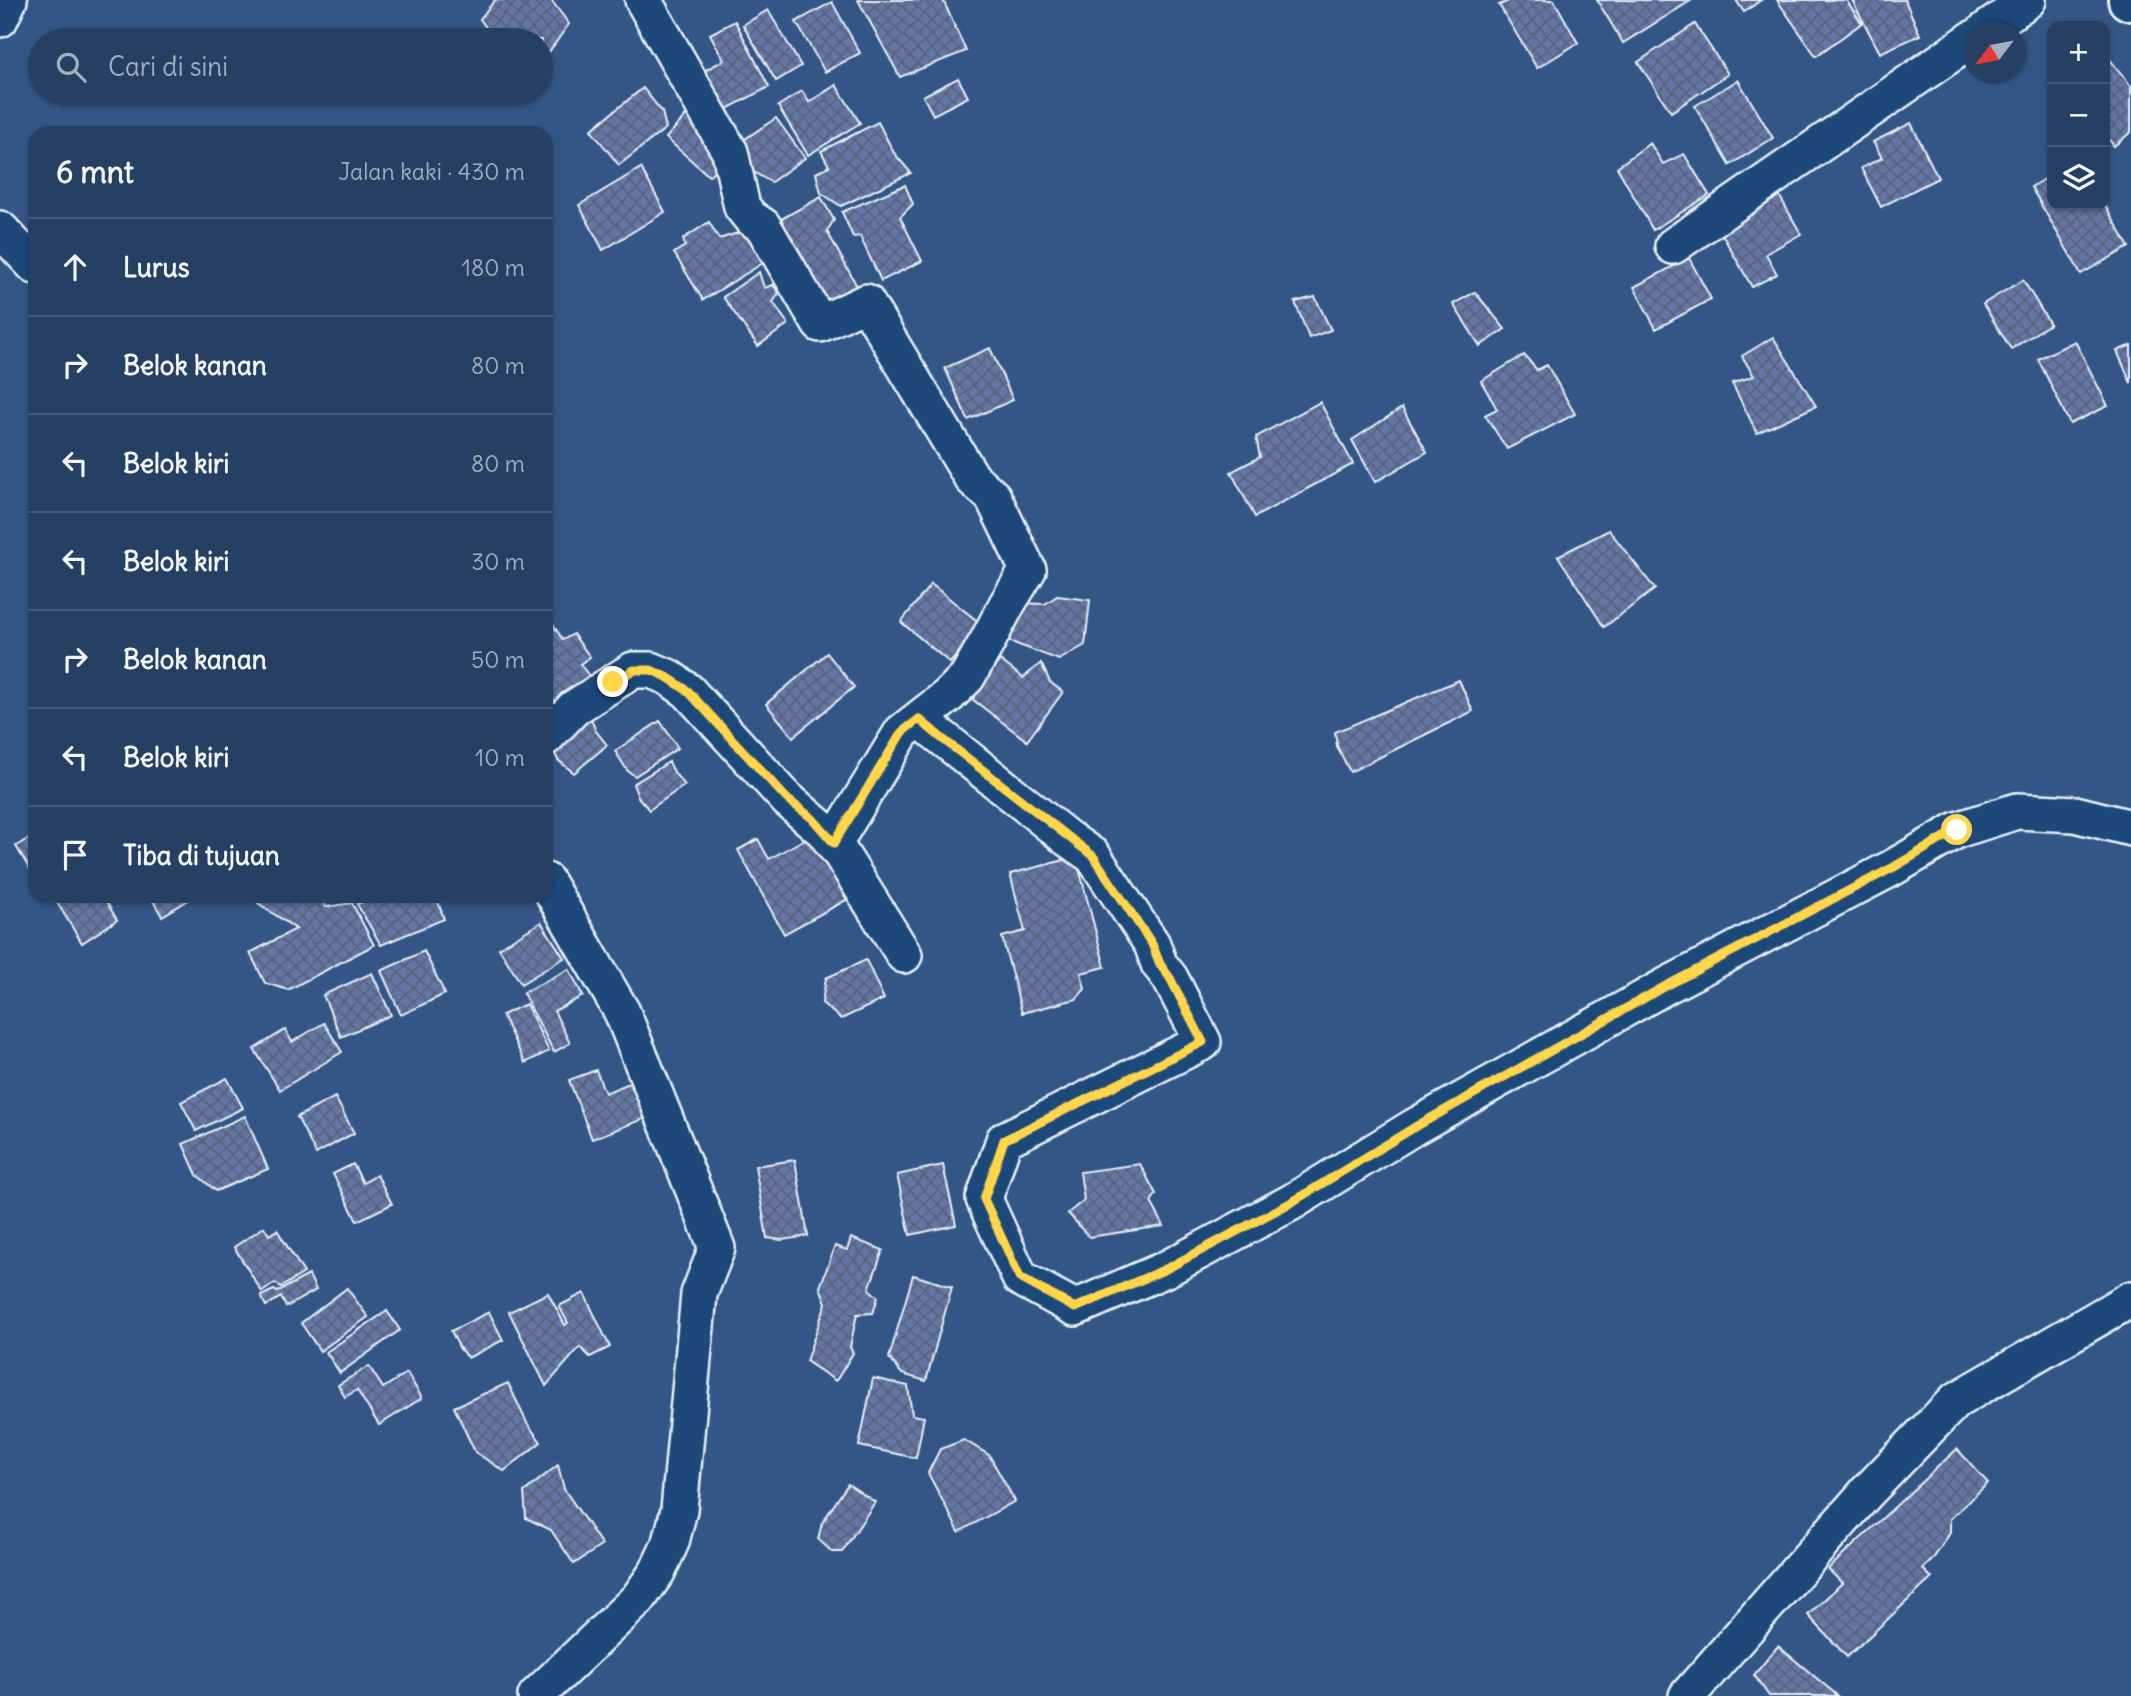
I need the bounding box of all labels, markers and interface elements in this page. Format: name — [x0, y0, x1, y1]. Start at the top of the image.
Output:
north arrow — [1963, 21, 2026, 84]
map controls — [2047, 21, 2110, 210]
button: + — [2047, 21, 2110, 84]
search box — [28, 28, 553, 105]
icon: search — [52, 48, 90, 86]
text: Cari di sini — [108, 50, 228, 83]
button: − — [2047, 84, 2110, 147]
button: layers — [2047, 147, 2110, 210]
text: 6 mnt — [56, 153, 134, 191]
text: Jalan kaki · 430 m — [338, 157, 525, 186]
icon: ahead — [56, 248, 94, 286]
text: Lurus — [123, 251, 190, 284]
text: 180 m — [462, 253, 525, 282]
icon: right — [56, 346, 94, 384]
text: Belok kanan — [123, 349, 267, 382]
text: 80 m — [471, 351, 525, 380]
icon: left — [56, 444, 94, 482]
text: Belok kiri — [123, 447, 229, 480]
text: 80 m — [471, 449, 525, 478]
icon: left — [56, 542, 94, 580]
text: Belok kiri — [123, 545, 229, 578]
text: 30 m — [471, 547, 525, 576]
icon: right — [56, 640, 94, 678]
text: Belok kanan — [123, 643, 267, 676]
text: 50 m — [471, 645, 525, 674]
route end — [597, 666, 628, 697]
icon: left — [56, 738, 94, 776]
text: Belok kiri — [123, 741, 229, 774]
text: 10 m — [475, 743, 525, 772]
route start — [1941, 814, 1972, 845]
icon: arrive — [56, 836, 94, 874]
text: Tiba di tujuan — [123, 839, 280, 872]

